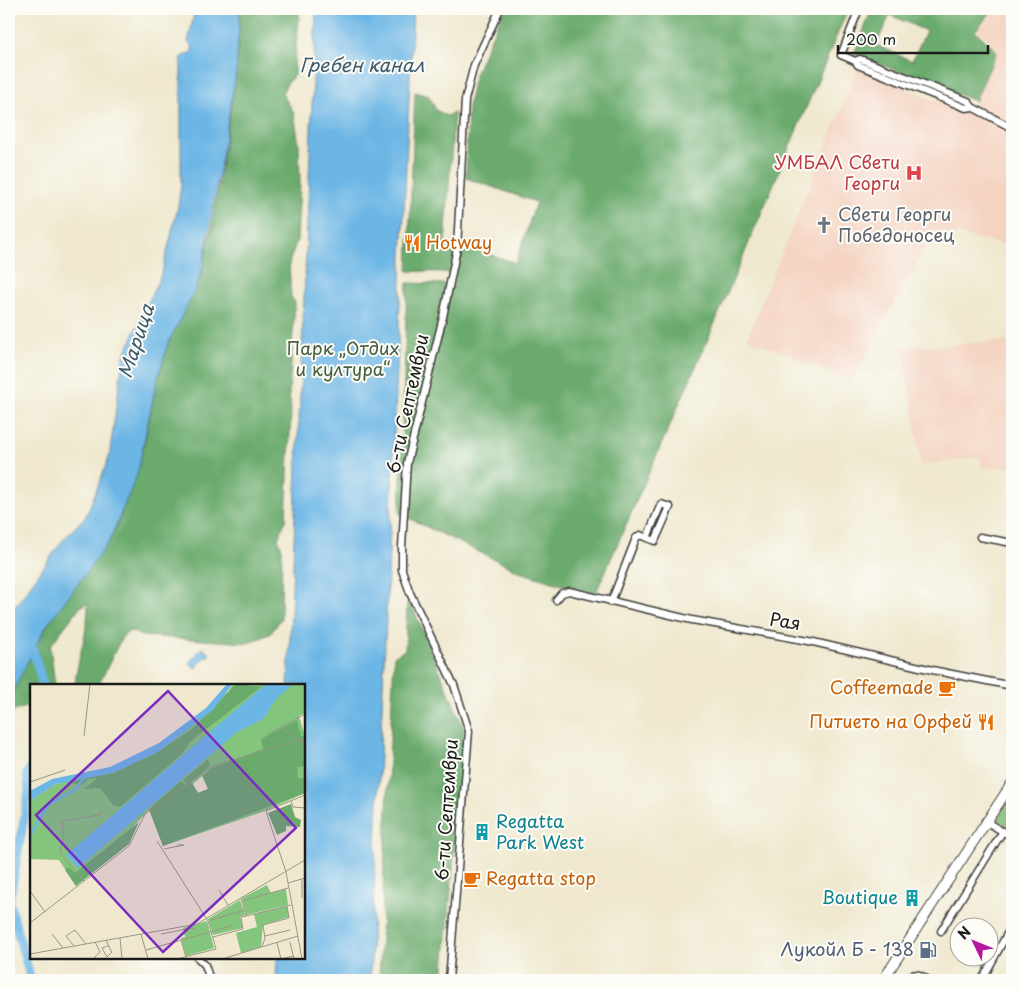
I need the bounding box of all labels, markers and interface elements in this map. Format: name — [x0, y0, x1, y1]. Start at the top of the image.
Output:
scale bar — [838, 22, 988, 54]
text: 200 m — [846, 27, 896, 50]
water label: Гребен канал — [300, 50, 424, 78]
place label: УМБАЛ Свети Георги — [774, 148, 900, 196]
hospital icon: УМБАЛ Свети Георги — [904, 163, 924, 183]
place label: Свети Георги Победоносец — [838, 200, 955, 248]
church icon: Свети Георги Победоносец — [814, 215, 834, 235]
place label: Hotway — [426, 228, 492, 255]
restaurant icon: Hotway — [402, 233, 422, 253]
water label: Марица — [110, 299, 160, 381]
street label: 6-ти Септември — [379, 331, 435, 476]
park label: Парк „Отдих и култура“ — [286, 334, 400, 382]
street label: Рая — [768, 605, 803, 636]
place label: Coffeemade — [830, 673, 933, 700]
cafe icon: Coffeemade — [937, 678, 957, 698]
inset map — [30, 684, 305, 959]
place label: Питието на Орфей — [809, 707, 972, 734]
restaurant icon: Питието на Орфей — [976, 712, 996, 732]
street label: 6-ти Септември — [427, 738, 464, 882]
place label: Regatta Park West — [496, 807, 584, 855]
building icon: Regatta Park West — [472, 822, 492, 842]
place label: Regatta stop — [486, 864, 596, 891]
cafe icon: Regatta stop — [462, 869, 482, 889]
place label: Boutique — [821, 883, 898, 910]
building icon: Boutique — [902, 888, 922, 908]
north arrow — [948, 916, 998, 966]
text: N — [953, 922, 976, 944]
place label: Лукойл Б - 138 — [781, 935, 914, 962]
fuel station icon: Лукойл Б - 138 — [918, 940, 938, 960]

